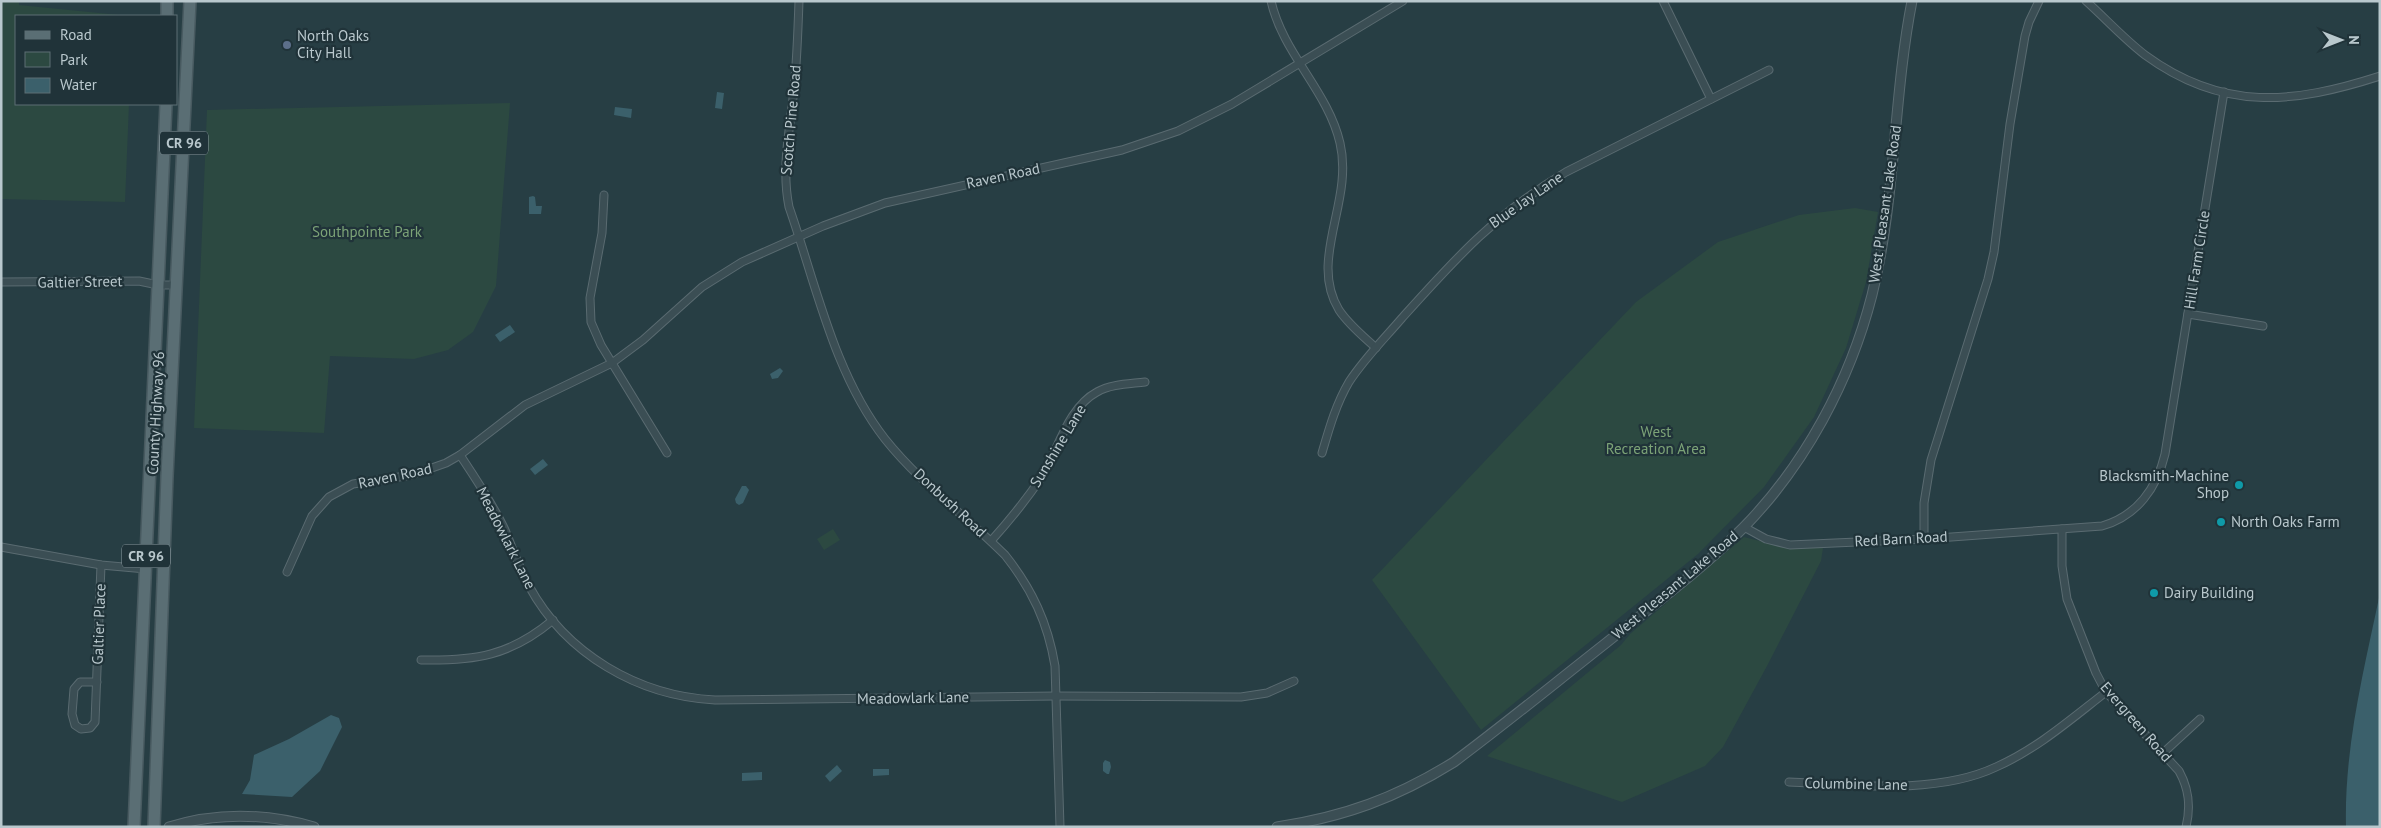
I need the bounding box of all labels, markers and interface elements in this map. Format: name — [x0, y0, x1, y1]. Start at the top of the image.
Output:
legend — [15, 15, 178, 105]
north arrow — [2316, 15, 2366, 65]
text: Road — [60, 25, 92, 44]
place label: North Oaks City Hall — [297, 26, 369, 62]
text: N — [2345, 35, 2363, 45]
marker: North Oaks City Hall — [281, 39, 293, 51]
text: Park — [60, 50, 88, 69]
street label: Scotch Pine Road — [776, 64, 805, 176]
text: Water — [60, 75, 97, 94]
street label: West Pleasant Lake Road — [1864, 124, 1905, 284]
road number: CR 96 — [160, 132, 208, 154]
street label: Raven Road — [964, 158, 1041, 193]
street label: Blue Jay Lane — [1485, 167, 1566, 232]
street label: Hill Farm Circle — [2179, 209, 2214, 311]
park label: Southpointe Park — [312, 222, 423, 241]
street label: Galtier Street — [37, 271, 123, 292]
street label: County Highway 96 — [143, 351, 168, 475]
street label: Sunshine Lane — [1025, 401, 1090, 491]
park label: West Recreation Area — [1606, 422, 1706, 458]
street label: Raven Road — [356, 458, 433, 493]
street label: Donbush Road — [910, 464, 991, 541]
place label: Blacksmith-Machine Shop — [2099, 466, 2229, 502]
marker: Blacksmith-Machine Shop — [2233, 479, 2245, 491]
street label: Meadowlark Lane — [472, 483, 540, 592]
place label: North Oaks Farm — [2231, 512, 2340, 531]
marker: North Oaks Farm — [2215, 516, 2227, 528]
street label: West Pleasant Lake Road — [1608, 526, 1742, 643]
street label: Red Barn Road — [1854, 527, 1948, 550]
road number: CR 96 — [122, 544, 170, 568]
street label: Galtier Place — [88, 583, 109, 665]
place label: Dairy Building — [2164, 583, 2254, 602]
marker: Dairy Building — [2148, 587, 2160, 599]
street label: Evergreen Road — [2096, 678, 2176, 766]
street label: Meadowlark Lane — [857, 687, 969, 708]
street label: Columbine Lane — [1804, 773, 1908, 794]

